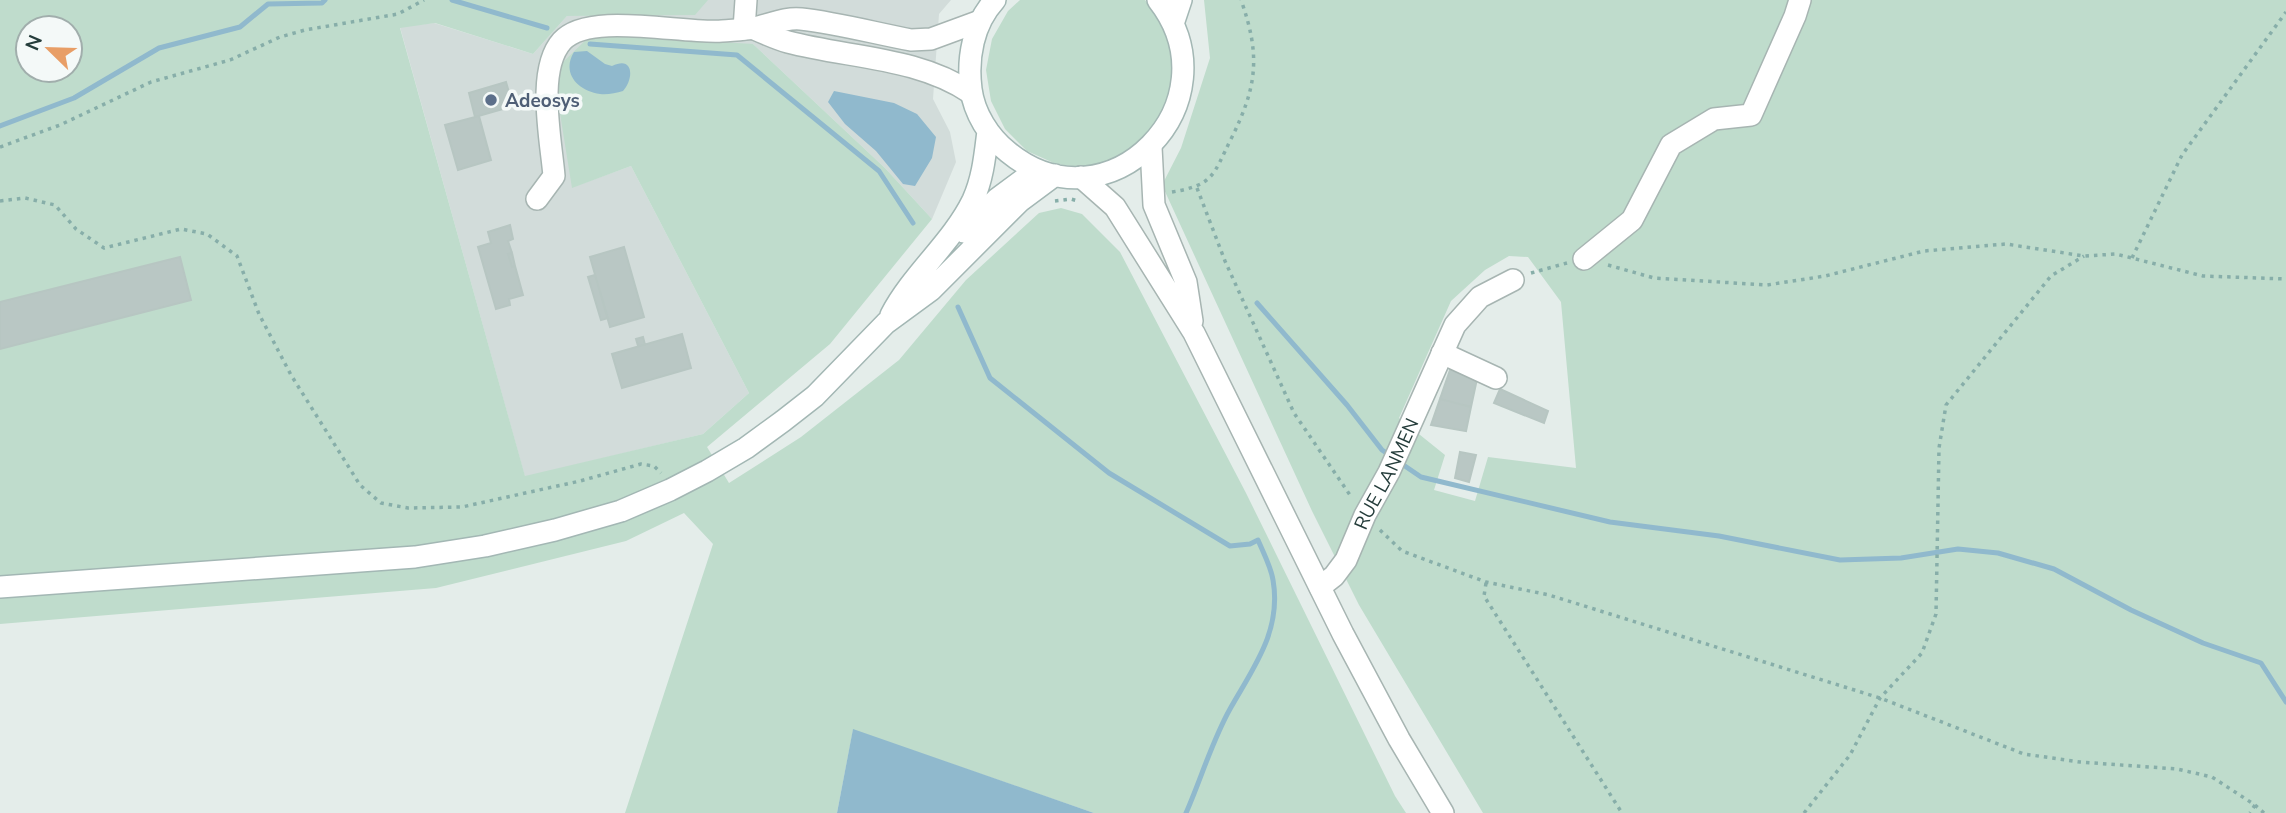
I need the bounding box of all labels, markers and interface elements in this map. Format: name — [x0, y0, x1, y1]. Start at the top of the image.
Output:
north arrow — [14, 14, 84, 84]
text: N — [20, 31, 49, 54]
place label: Adeosys — [505, 88, 580, 114]
marker: Adeosys — [483, 92, 499, 108]
street label: RUE LANMEN — [1348, 414, 1426, 534]

